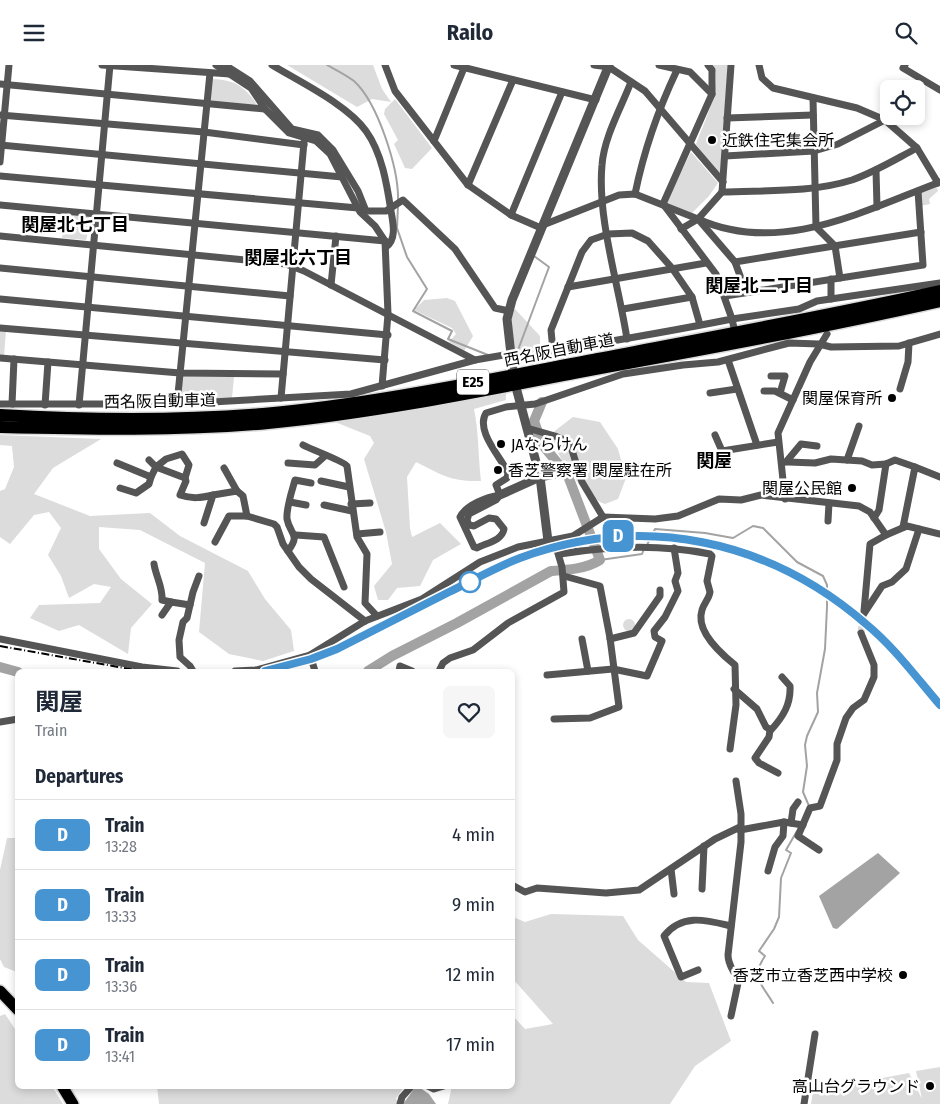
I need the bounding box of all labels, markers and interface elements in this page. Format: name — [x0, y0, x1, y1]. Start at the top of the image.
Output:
icon: menu — [20, 19, 48, 47]
text: Railo — [447, 19, 493, 46]
icon: search — [892, 19, 920, 47]
map controls — [880, 80, 925, 125]
button: locate — [880, 80, 925, 125]
place label: 近鉄住宅集会所 — [722, 131, 834, 150]
marker: 近鉄住宅集会所 — [706, 134, 718, 146]
district label: 関屋北七丁目 — [21, 214, 129, 236]
district label: 関屋北六丁目 — [244, 247, 352, 269]
district label: 関屋北二丁目 — [705, 275, 813, 297]
street label: 西名阪自動車道 — [502, 330, 616, 370]
road number: E25 — [457, 369, 489, 395]
place label: 関屋保育所 — [802, 389, 882, 408]
street label: 西名阪自動車道 — [104, 391, 216, 411]
marker: 関屋保育所 — [886, 392, 898, 404]
place label: JAならけん — [511, 435, 588, 454]
marker: JAならけん — [495, 438, 507, 450]
district label: 関屋 — [696, 450, 732, 472]
place label: 香芝警察署 関屋駐在所 — [508, 461, 672, 480]
marker: 香芝警察署 関屋駐在所 — [492, 464, 504, 476]
place label: 関屋公民館 — [762, 479, 842, 498]
marker: 関屋公民館 — [846, 482, 858, 494]
line badge: D — [602, 520, 634, 552]
text: D — [613, 525, 623, 547]
unlabelled marker — [459, 571, 481, 593]
button: heart — [443, 686, 495, 738]
text: 関屋 — [35, 688, 83, 716]
text: Train — [35, 721, 67, 740]
text: Departures — [35, 765, 123, 788]
text: Train — [105, 814, 144, 837]
text: 4 min — [452, 823, 495, 846]
text: D — [57, 824, 68, 846]
text: 13:28 — [105, 837, 137, 856]
text: Train — [105, 884, 144, 907]
text: 9 min — [452, 893, 495, 916]
text: D — [57, 894, 68, 916]
text: 13:33 — [105, 907, 136, 926]
text: Train — [105, 954, 144, 977]
text: 12 min — [445, 963, 495, 986]
text: D — [57, 964, 68, 986]
place label: 香芝市立香芝西中学校 — [733, 966, 893, 985]
marker: 香芝市立香芝西中学校 — [897, 969, 909, 981]
text: 13:36 — [105, 977, 137, 996]
text: Train — [105, 1024, 144, 1047]
text: 17 min — [446, 1033, 495, 1056]
text: D — [57, 1034, 68, 1056]
text: 13:41 — [105, 1047, 135, 1066]
place label: 高山台グラウンド — [792, 1077, 920, 1096]
marker: 高山台グラウンド — [924, 1080, 936, 1092]

